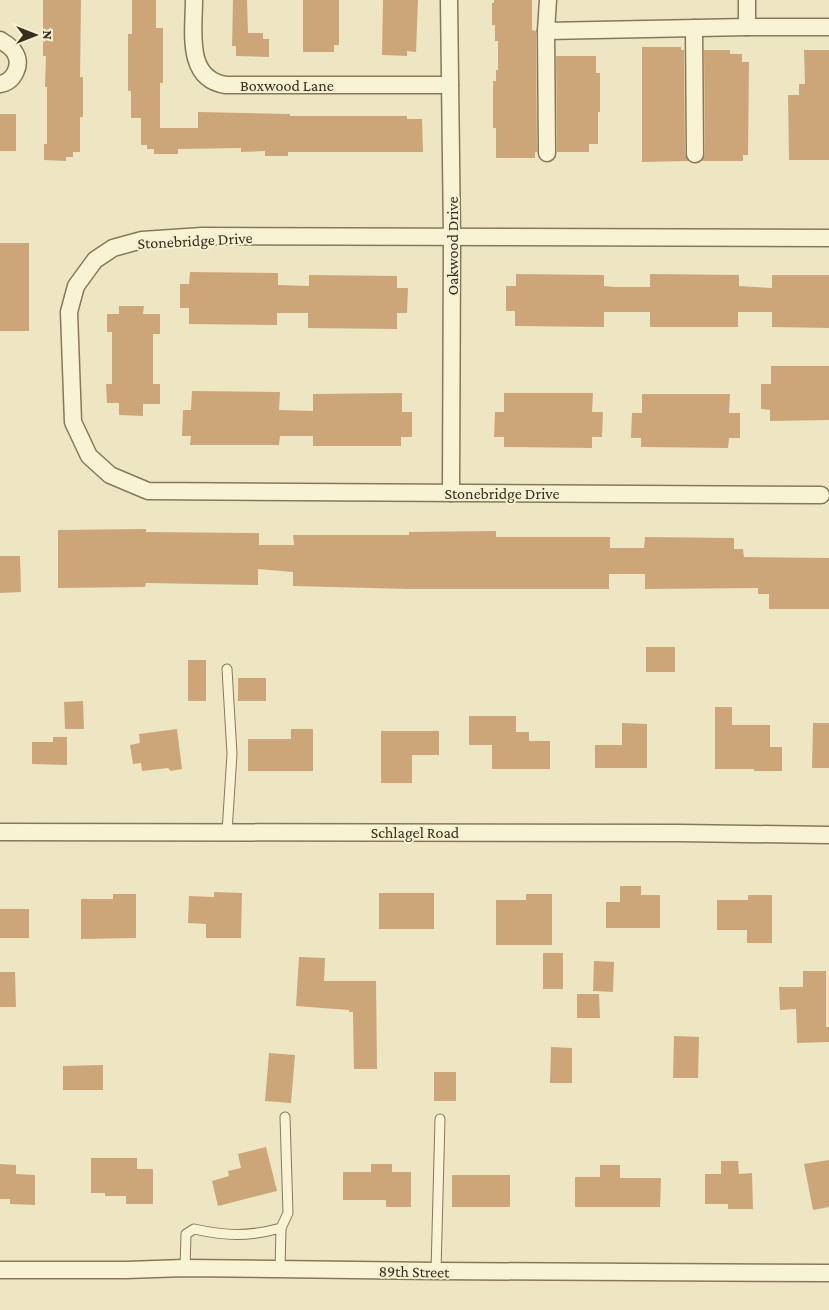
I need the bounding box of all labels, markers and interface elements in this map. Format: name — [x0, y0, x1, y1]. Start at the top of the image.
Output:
north arrow — [10, 10, 60, 60]
text: N — [40, 30, 56, 40]
street label: Boxwood Lane — [240, 77, 334, 94]
street label: Oakwood Drive — [444, 196, 461, 296]
street label: Stonebridge Drive — [137, 229, 253, 253]
street label: Stonebridge Drive — [444, 485, 560, 503]
street label: Schlagel Road — [371, 824, 460, 842]
street label: 89th Street — [378, 1262, 450, 1281]

